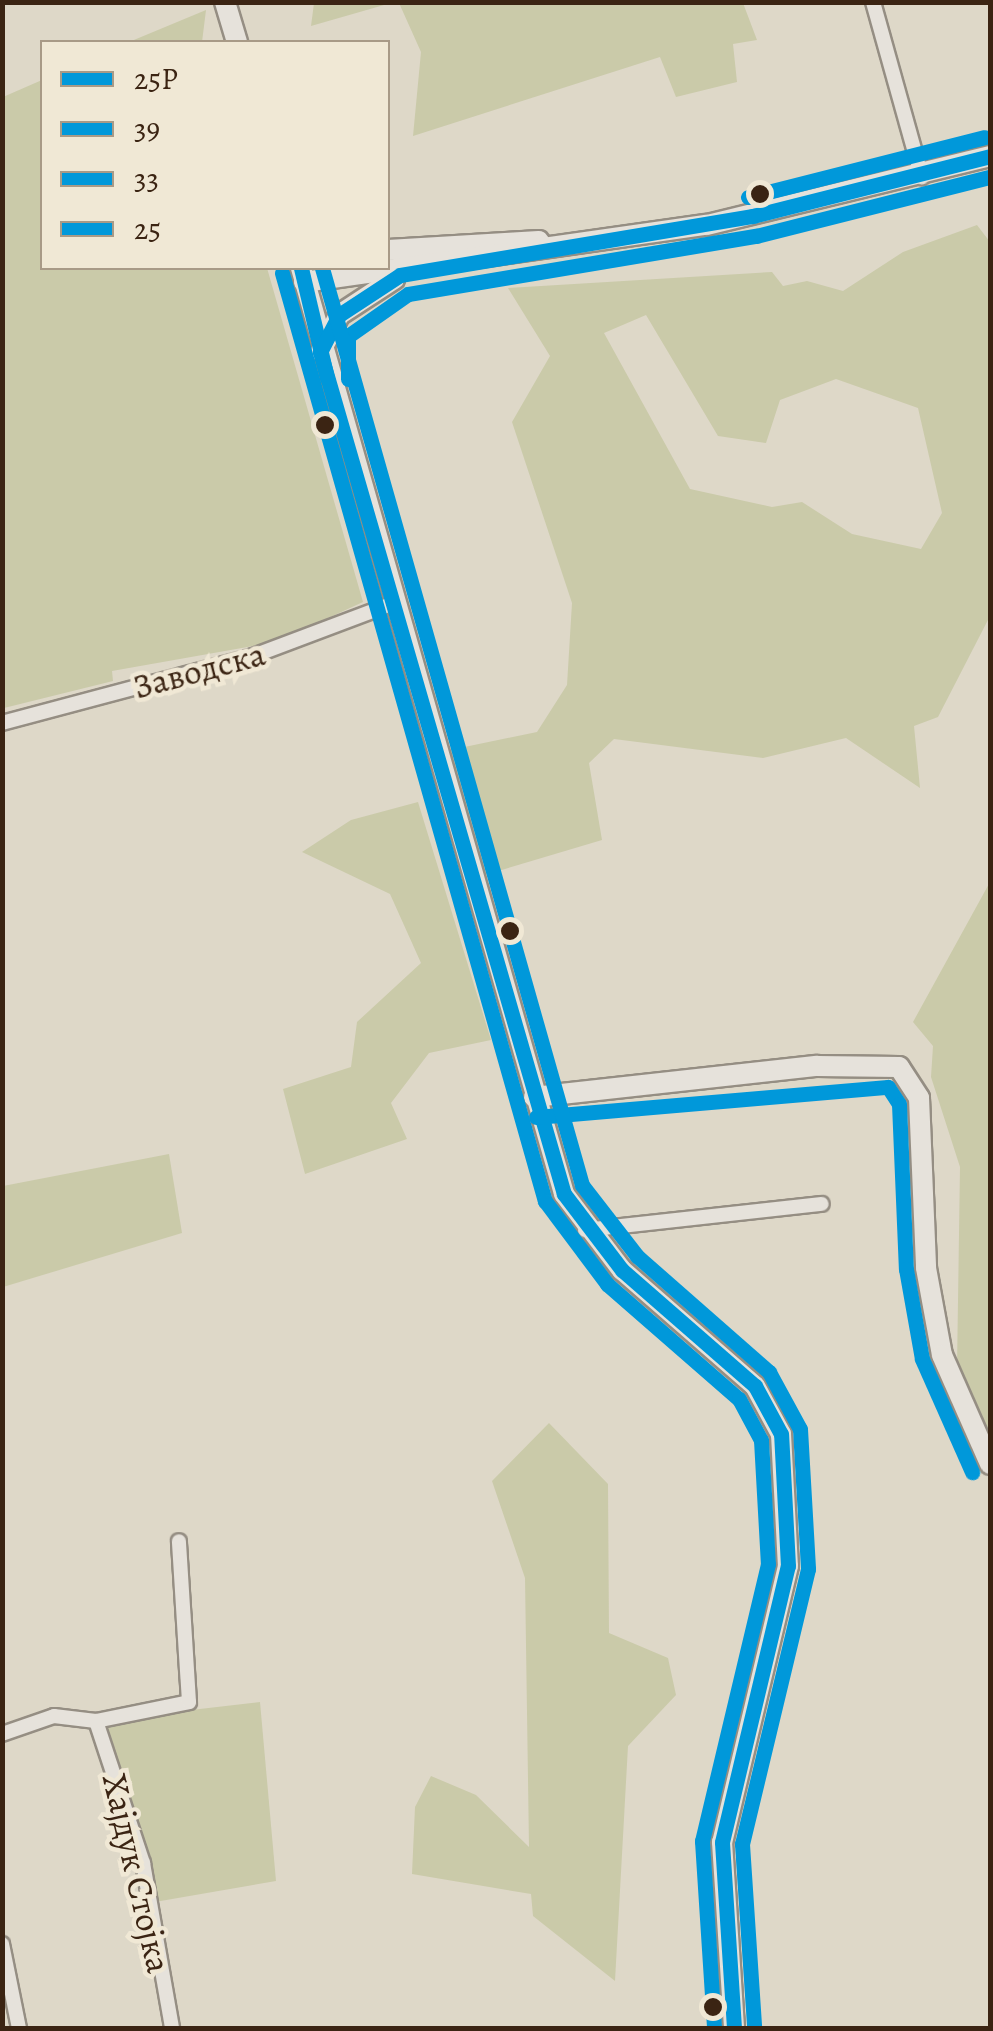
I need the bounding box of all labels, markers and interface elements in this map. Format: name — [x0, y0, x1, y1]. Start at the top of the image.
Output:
legend — [40, 40, 390, 270]
text: 25P — [134, 59, 178, 99]
text: 39 — [134, 109, 160, 149]
text: 33 — [134, 159, 159, 199]
unlabelled marker — [750, 184, 770, 204]
text: 25 — [134, 209, 161, 249]
unlabelled marker — [315, 415, 335, 435]
street label: Заводска — [128, 632, 270, 708]
unlabelled marker — [500, 921, 520, 941]
street label: Хајдук Стојка — [94, 1769, 180, 1977]
unlabelled marker — [703, 1997, 723, 2017]

